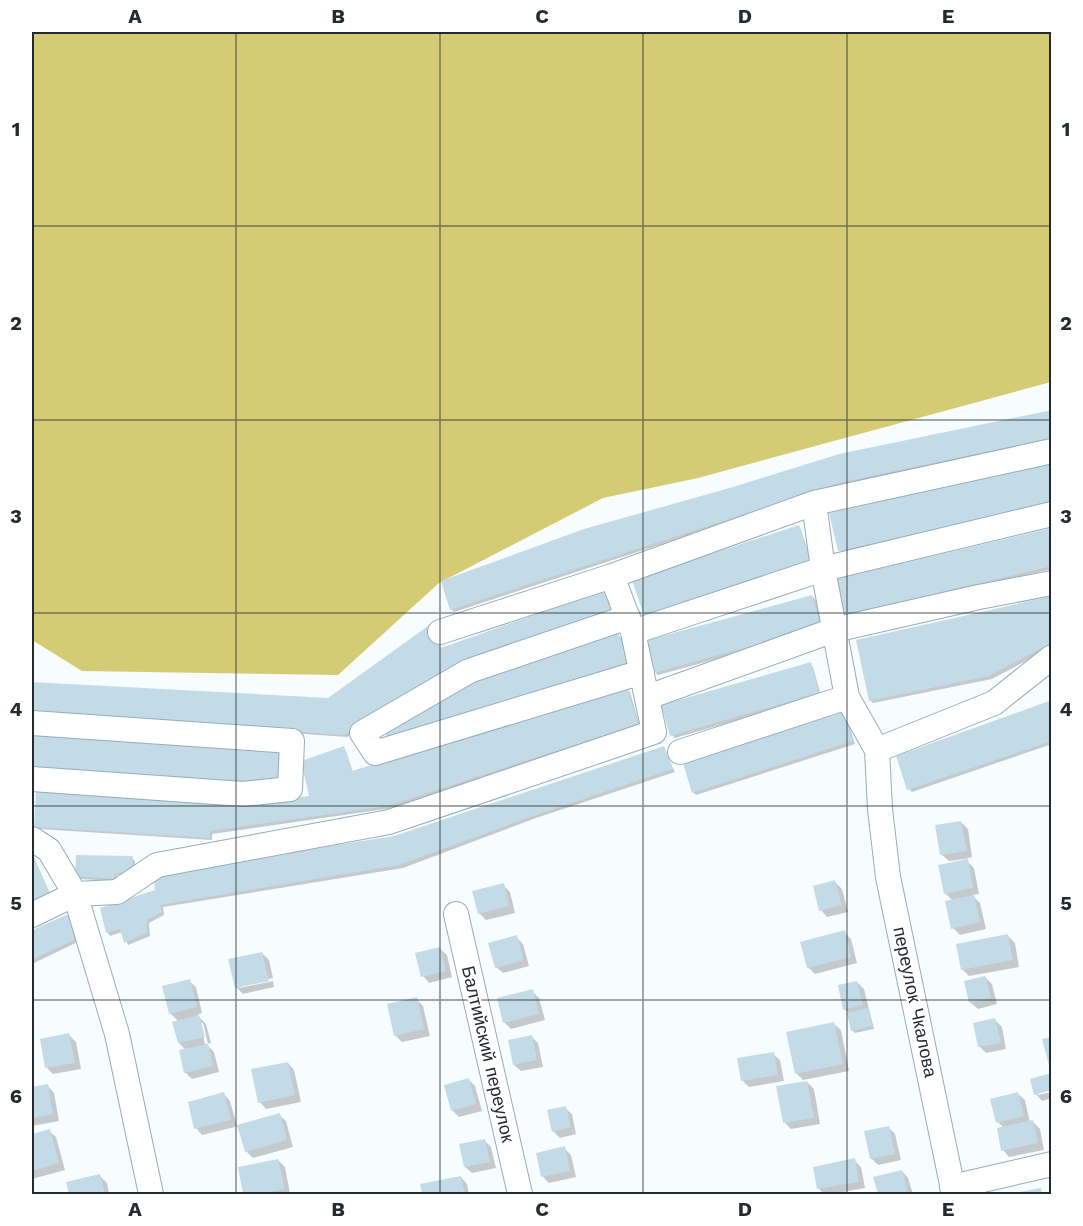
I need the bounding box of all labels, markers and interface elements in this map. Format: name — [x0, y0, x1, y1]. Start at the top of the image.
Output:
text: A — [128, 4, 142, 28]
text: B — [331, 4, 345, 28]
text: C — [535, 4, 549, 28]
text: D — [738, 4, 752, 28]
text: E — [942, 4, 954, 28]
text: 1 — [12, 117, 20, 141]
text: 1 — [1062, 117, 1070, 141]
text: 2 — [10, 311, 22, 335]
text: 2 — [1060, 311, 1072, 335]
text: 3 — [10, 504, 22, 528]
text: 3 — [1060, 504, 1072, 528]
text: 4 — [10, 697, 23, 721]
text: 4 — [1060, 697, 1073, 721]
text: 5 — [10, 891, 22, 915]
text: 5 — [1060, 891, 1072, 915]
street label: переулок Чкалова — [889, 925, 942, 1080]
street label: Балтийский переулок — [458, 964, 519, 1144]
text: 6 — [10, 1084, 22, 1108]
text: 6 — [1060, 1084, 1072, 1108]
text: A — [128, 1197, 142, 1221]
text: B — [331, 1197, 345, 1221]
text: C — [535, 1197, 549, 1221]
text: D — [738, 1197, 752, 1221]
text: E — [942, 1197, 954, 1221]

